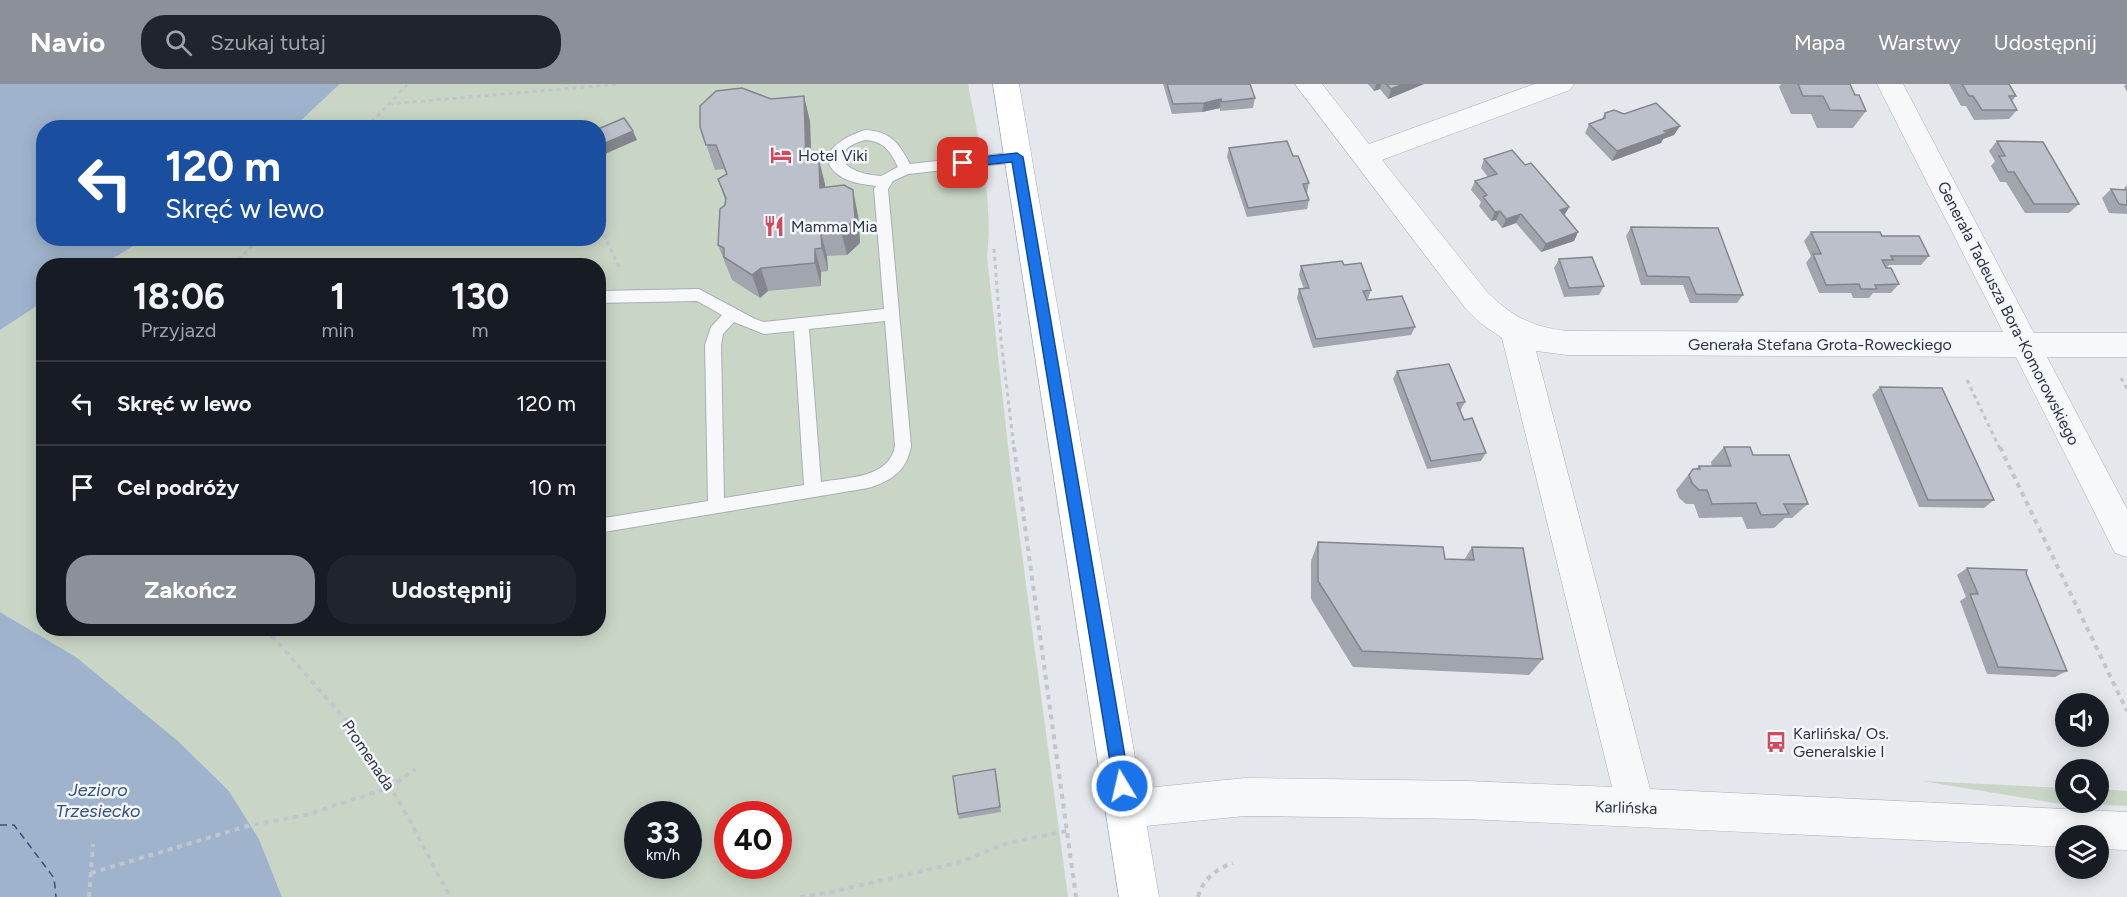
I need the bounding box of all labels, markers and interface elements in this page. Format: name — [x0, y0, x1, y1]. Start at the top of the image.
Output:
search box — [141, 15, 561, 69]
text: Navio — [30, 25, 105, 59]
icon: search — [162, 26, 195, 59]
text: Szukaj tutaj — [210, 29, 326, 56]
text: Mapa — [1794, 30, 1845, 55]
text: Warstwy — [1878, 30, 1961, 55]
text: Udostępnij — [1994, 30, 2097, 55]
pin — [937, 137, 988, 188]
text: 120 m — [165, 141, 281, 192]
hotel icon: Hotel Viki — [769, 143, 793, 167]
icon: left — [66, 144, 144, 222]
place label: Hotel Viki — [798, 146, 868, 165]
icon: arrive — [946, 146, 979, 179]
street label: Generała Tadeusza Bora-Komorowskiego — [1933, 178, 2084, 448]
text: Skręć w lewo — [165, 192, 325, 225]
restaurant icon: Mamma Mia — [762, 214, 786, 238]
place label: Mamma Mia — [791, 217, 877, 236]
text: 18:06 — [133, 275, 225, 318]
text: 1 — [330, 275, 345, 318]
text: 130 — [451, 275, 509, 318]
text: Przyjazd — [141, 318, 217, 342]
text: min — [321, 318, 354, 342]
text: m — [472, 318, 489, 342]
street label: Generała Stefana Grota-Roweckiego — [1688, 335, 1952, 354]
icon: left — [66, 387, 99, 420]
text: Skręć w lewo — [117, 390, 252, 417]
text: 120 m — [516, 390, 576, 417]
icon: arrive — [66, 471, 99, 504]
text: Cel podróży — [117, 474, 239, 501]
text: 10 m — [529, 474, 576, 501]
button: Zakończ — [66, 555, 315, 624]
button: Udostępnij — [327, 555, 576, 624]
map controls — [2055, 693, 2109, 879]
button: sound — [2055, 693, 2109, 747]
street label: Promenada — [338, 716, 399, 794]
place label: Karlińska/ Os. Generalskie I — [1793, 724, 1889, 761]
bus stop icon: Karlińska/ Os. Generalskie I — [1764, 730, 1788, 754]
position arrow — [1090, 754, 1154, 818]
button: search — [2055, 759, 2109, 813]
water label: Jezioro Trzesiecko — [55, 779, 141, 822]
street label: Karlińska — [1594, 797, 1658, 818]
speed limit sign: 40 — [714, 801, 792, 879]
text: 33 — [646, 814, 680, 851]
button: layers — [2055, 825, 2109, 879]
text: km/h — [646, 846, 680, 864]

